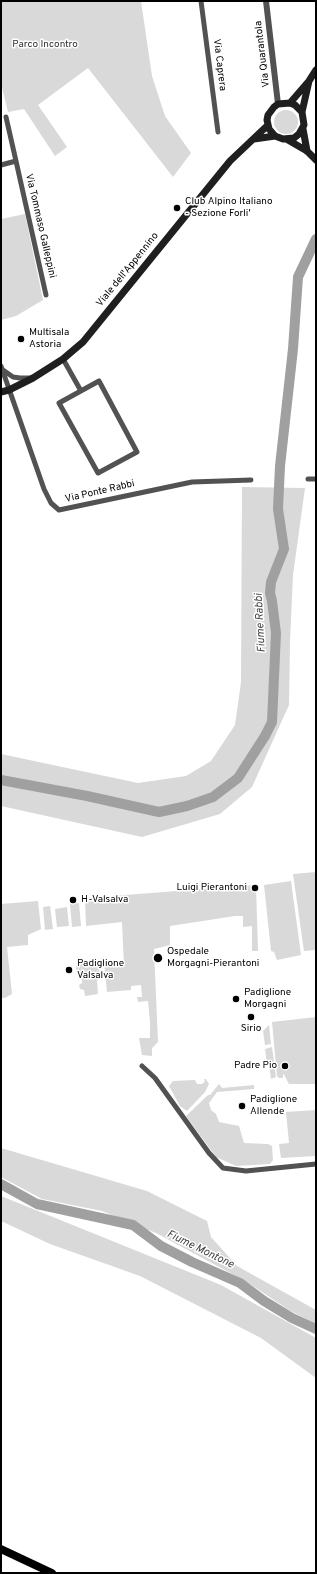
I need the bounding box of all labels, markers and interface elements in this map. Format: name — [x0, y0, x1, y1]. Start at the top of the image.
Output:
street label: Via Quarantola — [253, 20, 273, 88]
street label: Via Caprera — [210, 38, 228, 92]
park label: Parco Incontro — [12, 39, 78, 51]
street label: Via Tommaso Galleppini — [22, 173, 58, 279]
place label: Club Alpino Italiano - Sezione Forli' — [185, 196, 273, 220]
marker: Club Alpino Italiano - Sezione Forli' — [172, 203, 182, 213]
street label: Viale dell'Appennino — [94, 230, 162, 310]
place label: Multisala Astoria — [29, 327, 69, 350]
marker: Multisala Astoria — [16, 334, 26, 344]
street label: Via Ponte Rabbi — [64, 478, 136, 506]
water label: Fiume Rabbi — [253, 593, 269, 653]
place label: Luigi Pierantoni — [176, 882, 247, 894]
marker: Luigi Pierantoni — [250, 883, 260, 893]
place label: H-Valsalva — [81, 894, 128, 906]
marker: H-Valsalva — [68, 895, 78, 905]
place label: Ospedale Morgagni-Pierantoni — [167, 946, 259, 970]
marker: Ospedale Morgagni-Pierantoni — [152, 952, 164, 964]
place label: Padiglione Valsalva — [77, 958, 124, 982]
marker: Padiglione Valsalva — [64, 965, 74, 975]
place label: Padiglione Morgagni — [244, 987, 291, 1010]
marker: Padiglione Morgagni — [231, 994, 241, 1004]
marker: Sirio — [246, 1012, 256, 1022]
place label: Sirio — [241, 1023, 261, 1035]
place label: Padre Pio — [234, 1060, 277, 1072]
marker: Padre Pio — [280, 1061, 290, 1071]
place label: Padiglione Allende — [250, 1094, 297, 1118]
marker: Padiglione Allende — [237, 1101, 247, 1111]
water label: Fiume Montone — [164, 1228, 236, 1272]

